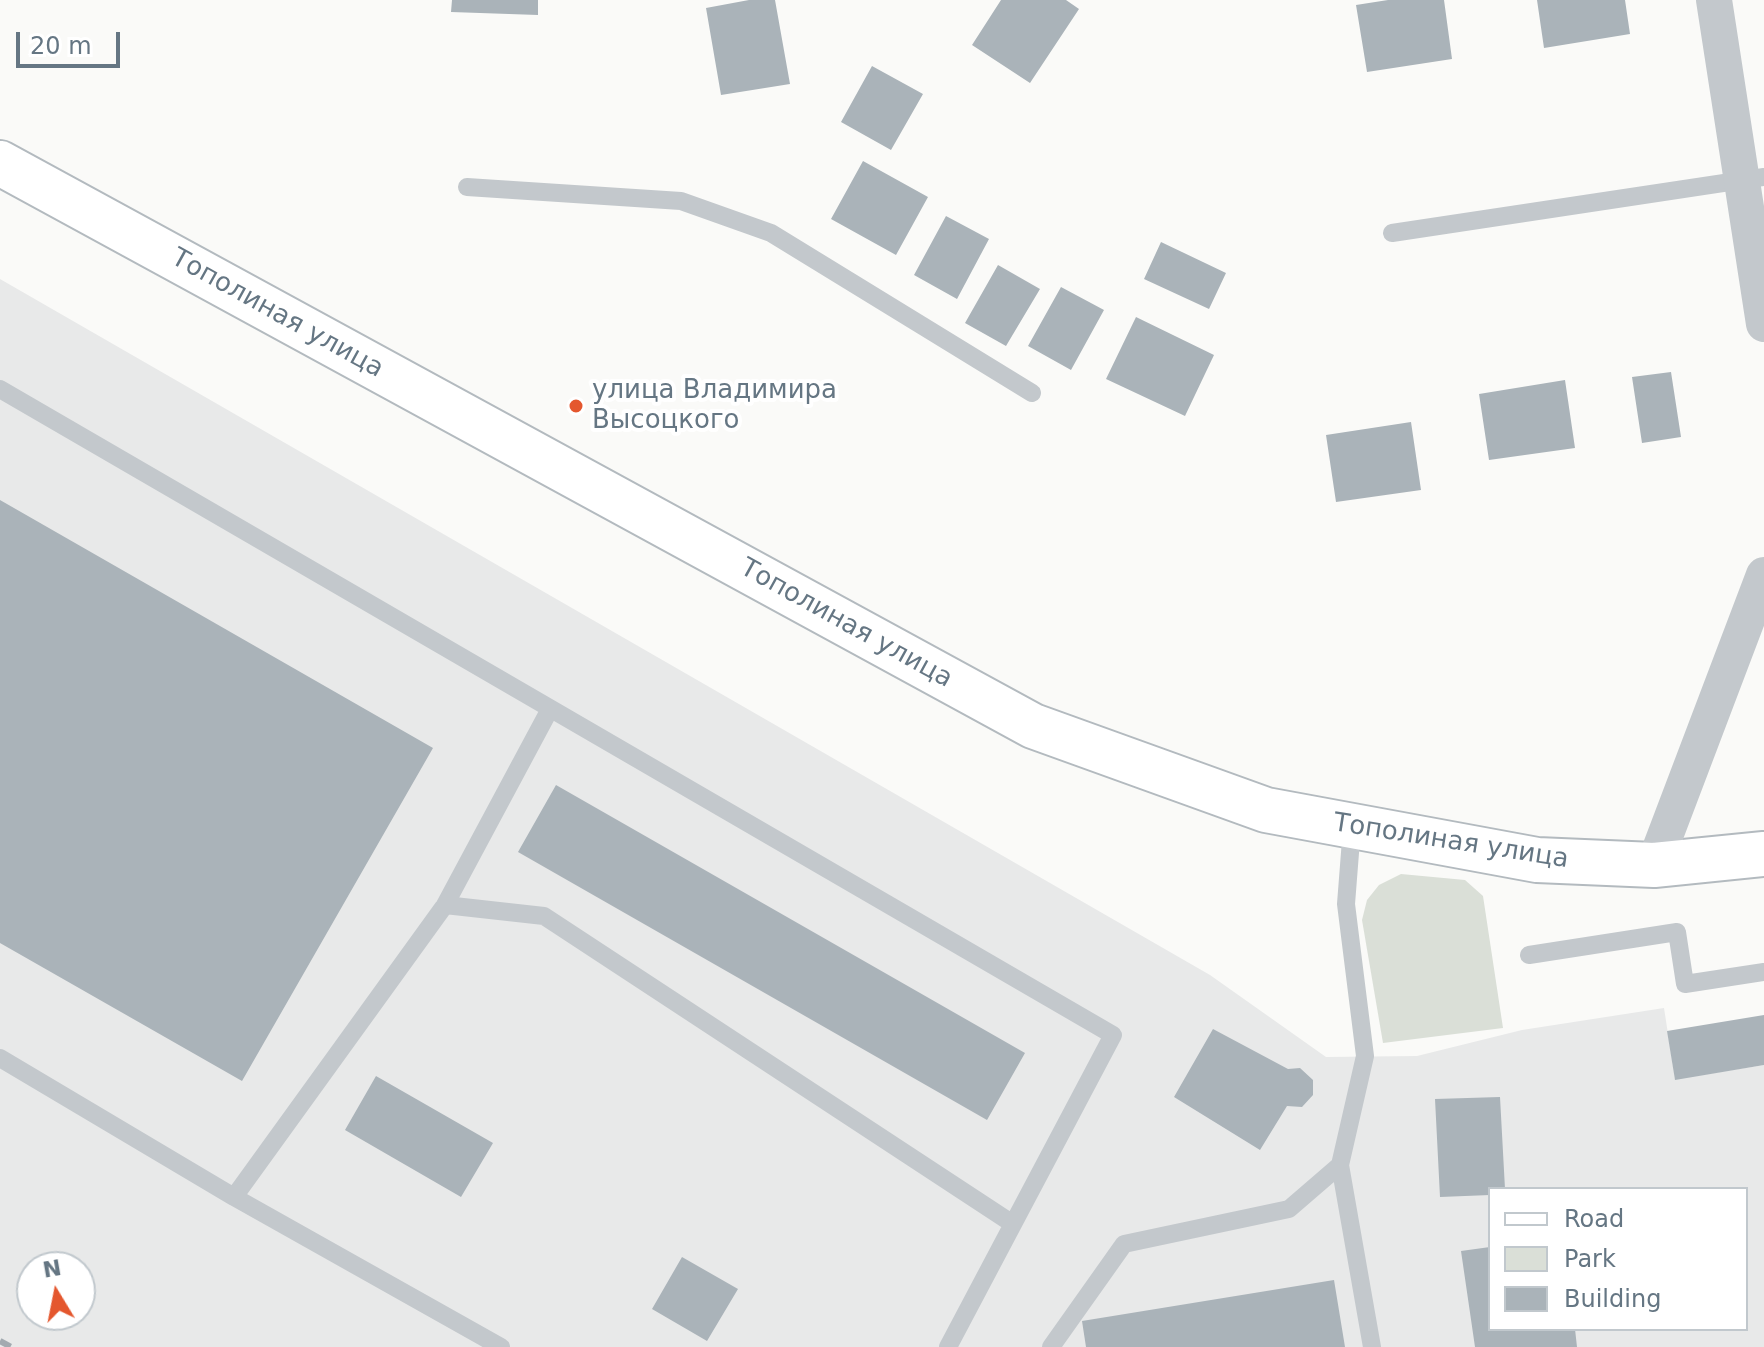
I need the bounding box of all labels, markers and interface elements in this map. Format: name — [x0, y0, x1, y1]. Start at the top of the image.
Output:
scale bar — [20, 16, 124, 66]
text: 20 m — [30, 32, 92, 60]
street label: Тополиная улица — [166, 243, 388, 385]
place label: улица Владимира Высоцкого — [592, 375, 837, 436]
marker: улица Владимира Высоцкого — [567, 397, 585, 415]
street label: Тополиная улица — [735, 553, 957, 695]
street label: Тополиная улица — [1331, 808, 1571, 876]
legend — [1488, 1187, 1748, 1331]
text: Road — [1564, 1205, 1624, 1233]
text: Park — [1564, 1245, 1616, 1273]
north arrow — [16, 1251, 96, 1331]
text: N — [41, 1255, 63, 1283]
text: Building — [1564, 1285, 1661, 1313]

